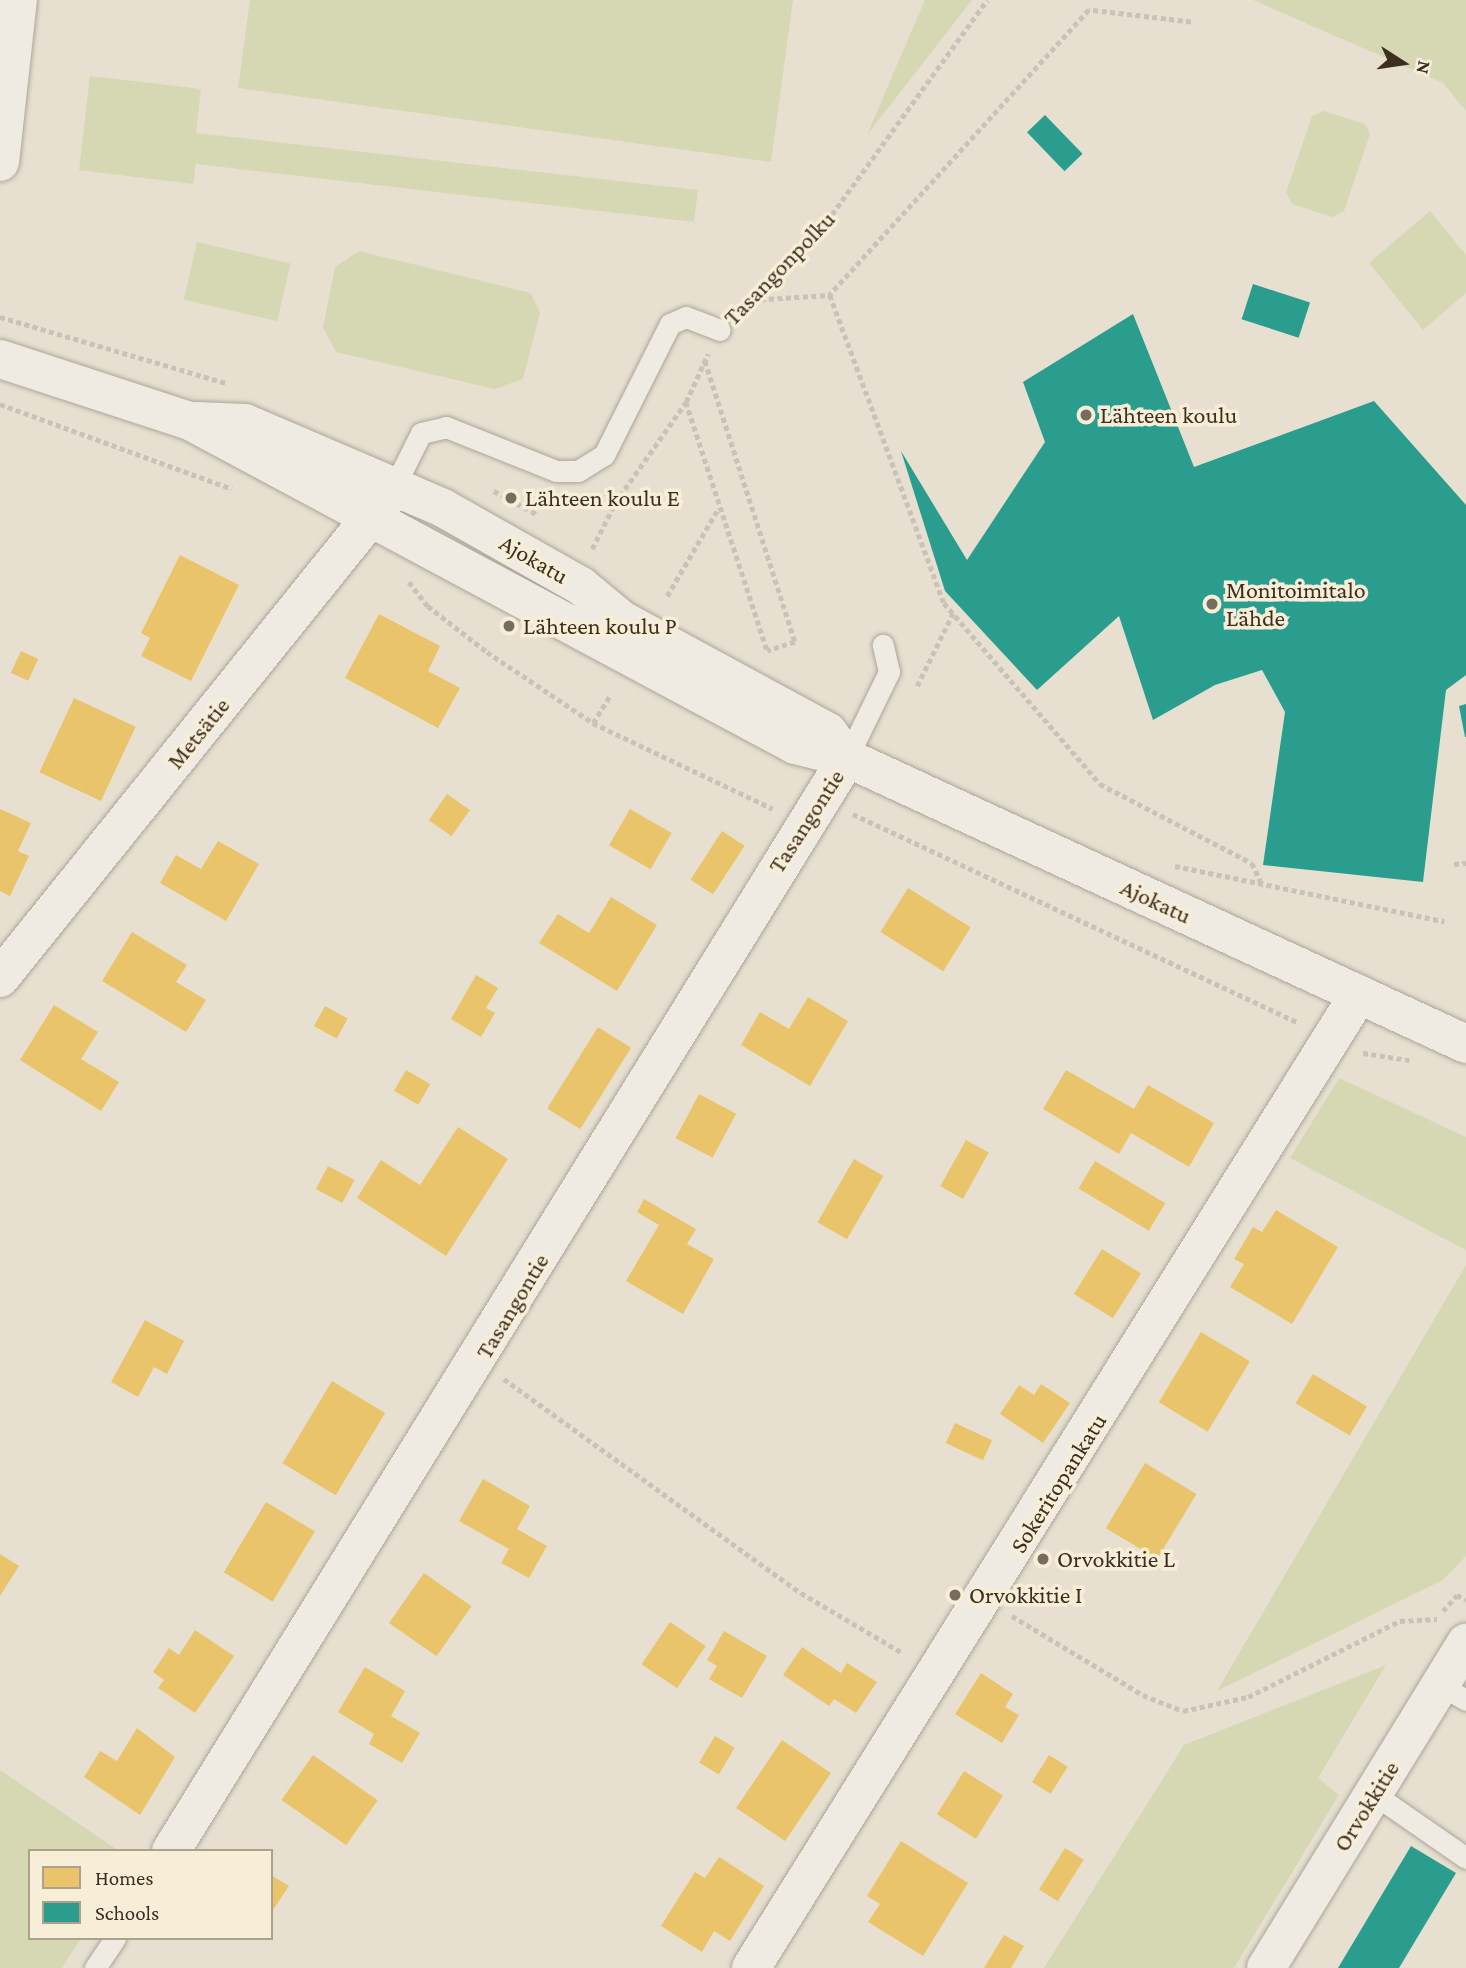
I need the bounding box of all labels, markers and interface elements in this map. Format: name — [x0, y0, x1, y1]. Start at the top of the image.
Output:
north arrow — [1368, 28, 1438, 98]
text: N — [1412, 59, 1436, 76]
street label: Tasangonpolku — [717, 205, 841, 331]
place label: Lähteen koulu — [1100, 401, 1237, 429]
marker: Lähteen koulu — [1078, 407, 1094, 423]
place label: Lähteen koulu E — [525, 484, 680, 512]
marker: Lähteen koulu E — [503, 490, 519, 506]
street label: Ajokatu — [495, 528, 573, 590]
place label: Monitoimitalo Lähde — [1226, 576, 1366, 632]
marker: Monitoimitalo Lähde — [1204, 596, 1220, 612]
place label: Lähteen koulu P — [523, 612, 677, 640]
marker: Lähteen koulu P — [501, 618, 517, 634]
street label: Metsätie — [161, 691, 235, 775]
street label: Tasangontie — [762, 764, 850, 878]
street label: Ajokatu — [1116, 872, 1196, 930]
street label: Tasangontie — [469, 1248, 555, 1364]
street label: Sokeritopankatu — [1004, 1408, 1112, 1558]
place label: Orvokkitie L — [1057, 1545, 1175, 1573]
marker: Orvokkitie L — [1035, 1551, 1051, 1567]
place label: Orvokkitie I — [969, 1581, 1082, 1609]
marker: Orvokkitie I — [947, 1587, 963, 1603]
street label: Orvokkitie — [1327, 1755, 1405, 1857]
legend — [28, 1849, 273, 1940]
text: Homes — [95, 1866, 154, 1890]
text: Schools — [95, 1901, 159, 1925]

